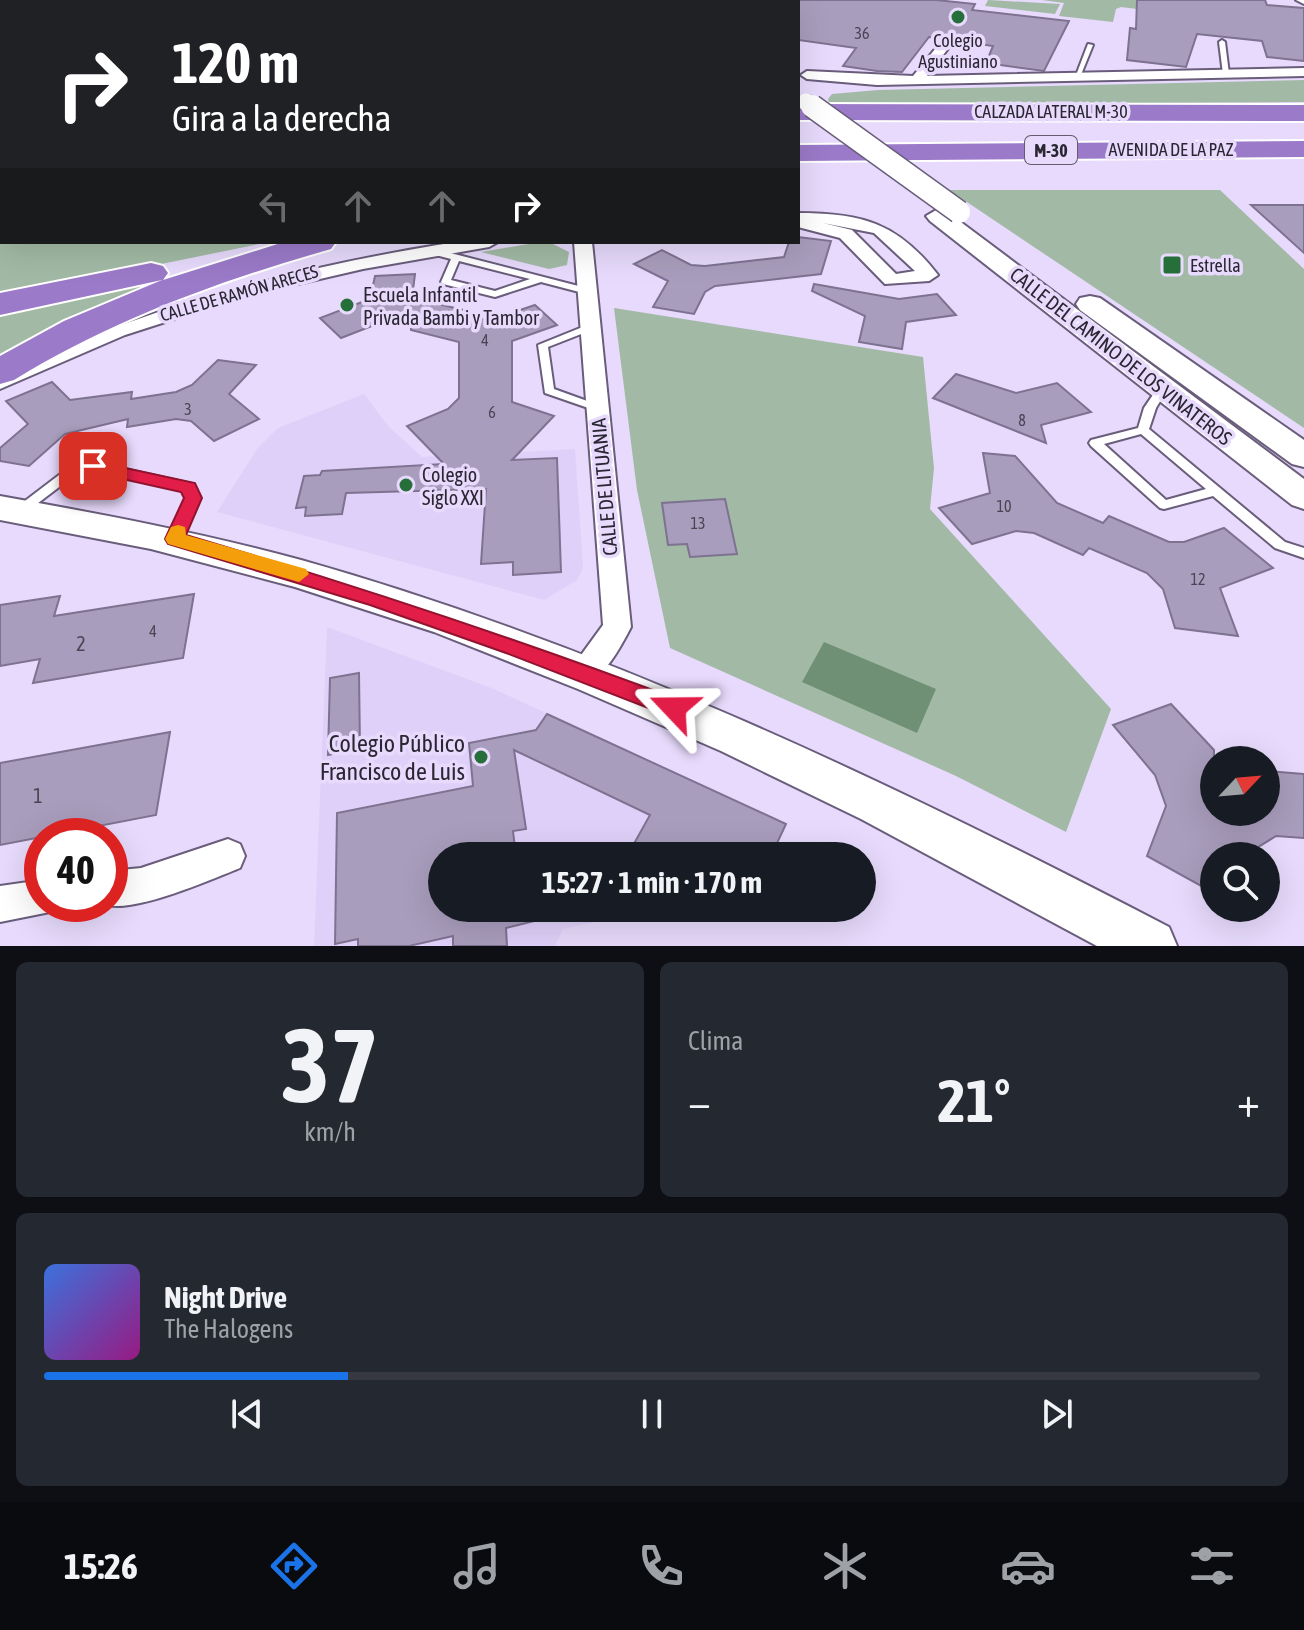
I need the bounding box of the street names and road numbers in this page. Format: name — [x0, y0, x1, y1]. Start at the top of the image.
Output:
street label: CALZADA LATERAL M-30 — [974, 101, 1128, 122]
road number: M-30 — [1025, 136, 1077, 164]
street label: AVENIDA DE LA PAZ — [1108, 139, 1234, 160]
street label: CALLE DE RAMÓN ARECES — [158, 260, 321, 326]
street label: CALLE DEL CAMINO DE LOS VINATEROS — [1006, 262, 1236, 450]
street label: CALLE DE LITUANIA — [587, 417, 621, 557]

